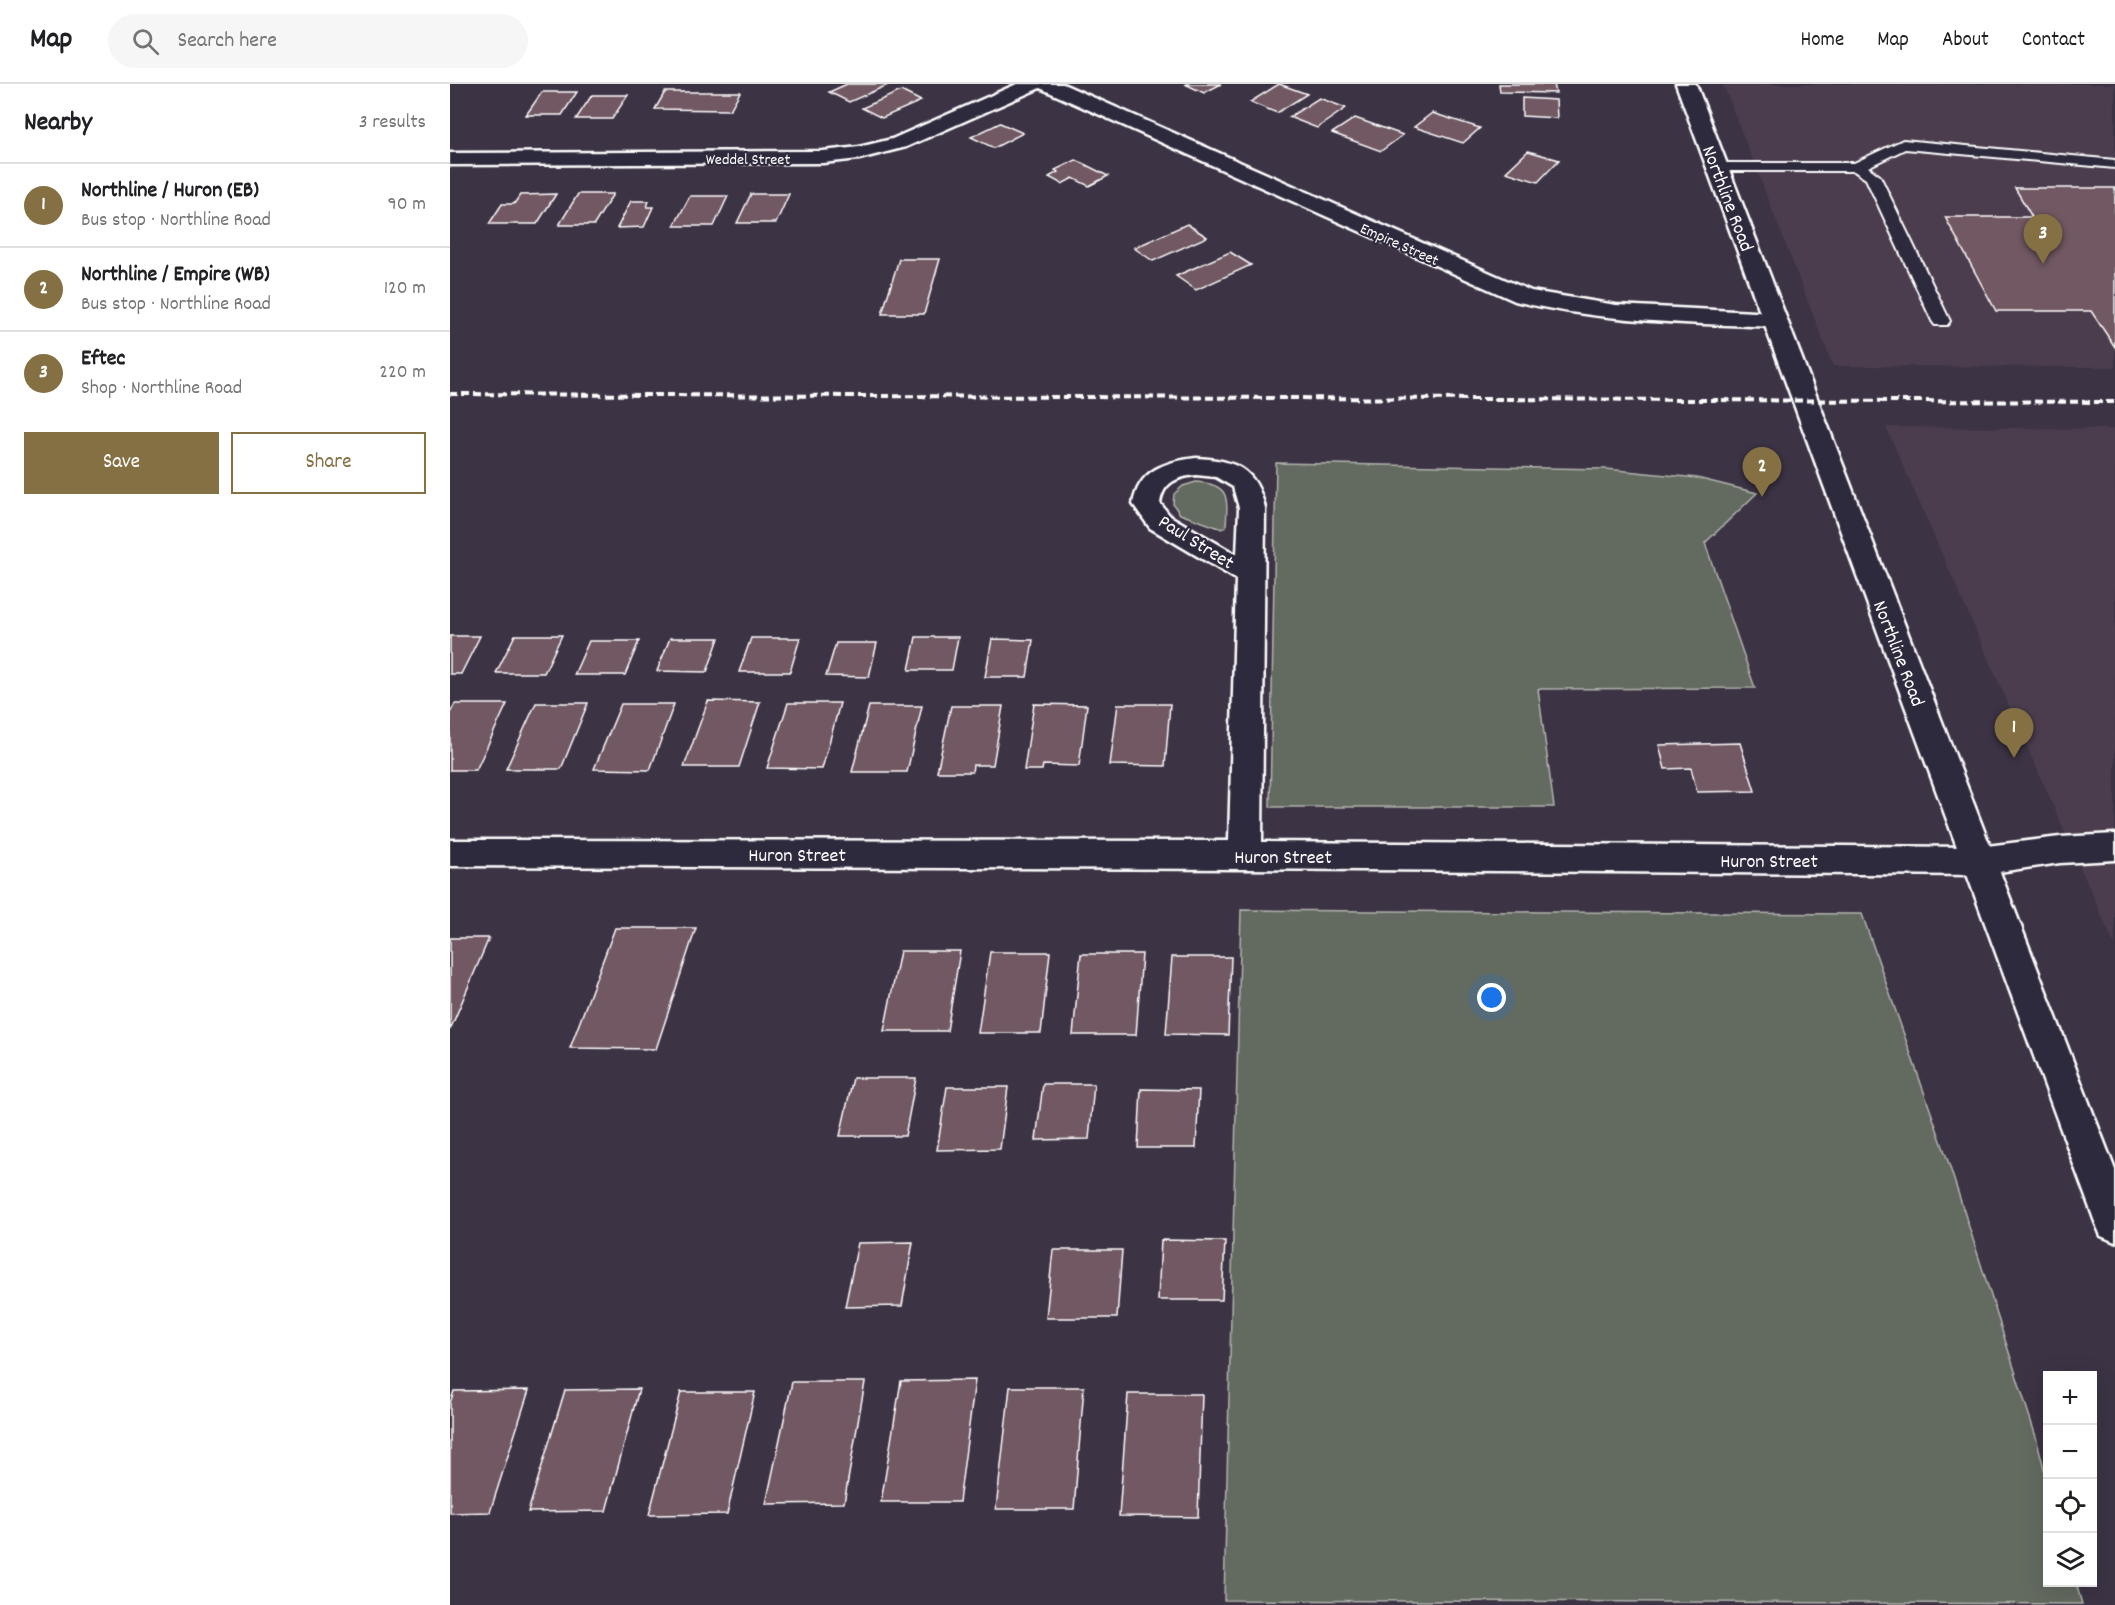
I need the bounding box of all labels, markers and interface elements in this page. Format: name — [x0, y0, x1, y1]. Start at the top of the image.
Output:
search box — [108, 14, 528, 68]
text: Map — [30, 21, 72, 61]
icon: search — [129, 25, 162, 58]
text: Search here — [177, 26, 277, 57]
text: Home — [1800, 26, 1844, 56]
text: Map — [1877, 26, 1909, 56]
text: About — [1942, 26, 1989, 56]
text: Contact — [2022, 26, 2085, 56]
text: Nearby — [24, 105, 92, 142]
text: 3 results — [359, 109, 426, 137]
street label: Northline Road — [1693, 142, 1759, 256]
street label: Weddel Street — [706, 149, 790, 172]
text: Northline / Huron (EB) — [81, 176, 259, 207]
text: 1 — [41, 191, 46, 219]
text: 90 m — [388, 191, 426, 219]
text: Bus stop · Northline Road — [81, 207, 271, 235]
pin: 3 — [2024, 214, 2062, 264]
street label: Empire Street — [1356, 218, 1442, 273]
text: Northline / Empire (WB) — [81, 260, 270, 291]
text: 2 — [39, 275, 48, 303]
text: 120 m — [384, 275, 426, 303]
text: Bus stop · Northline Road — [81, 291, 271, 319]
text: Eftec — [81, 344, 125, 375]
text: 3 — [39, 359, 48, 387]
text: 220 m — [379, 359, 426, 387]
text: Shop · Northline Road — [81, 375, 242, 403]
button: Save — [24, 432, 219, 494]
button: Share — [231, 432, 426, 494]
pin: 2 — [1742, 448, 1782, 497]
street label: Paul Street — [1152, 509, 1239, 578]
street label: Northline Road — [1864, 597, 1930, 711]
pin: 1 — [1994, 708, 2034, 758]
street label: Huron Street — [748, 843, 846, 871]
street label: Huron Street — [1234, 845, 1332, 873]
street label: Huron Street — [1720, 849, 1818, 877]
your location — [1477, 983, 1506, 1012]
map controls — [2043, 1371, 2097, 1587]
button: + — [2043, 1371, 2097, 1425]
button: − — [2043, 1425, 2097, 1479]
button: locate — [2043, 1479, 2097, 1533]
button: layers — [2043, 1533, 2097, 1587]

